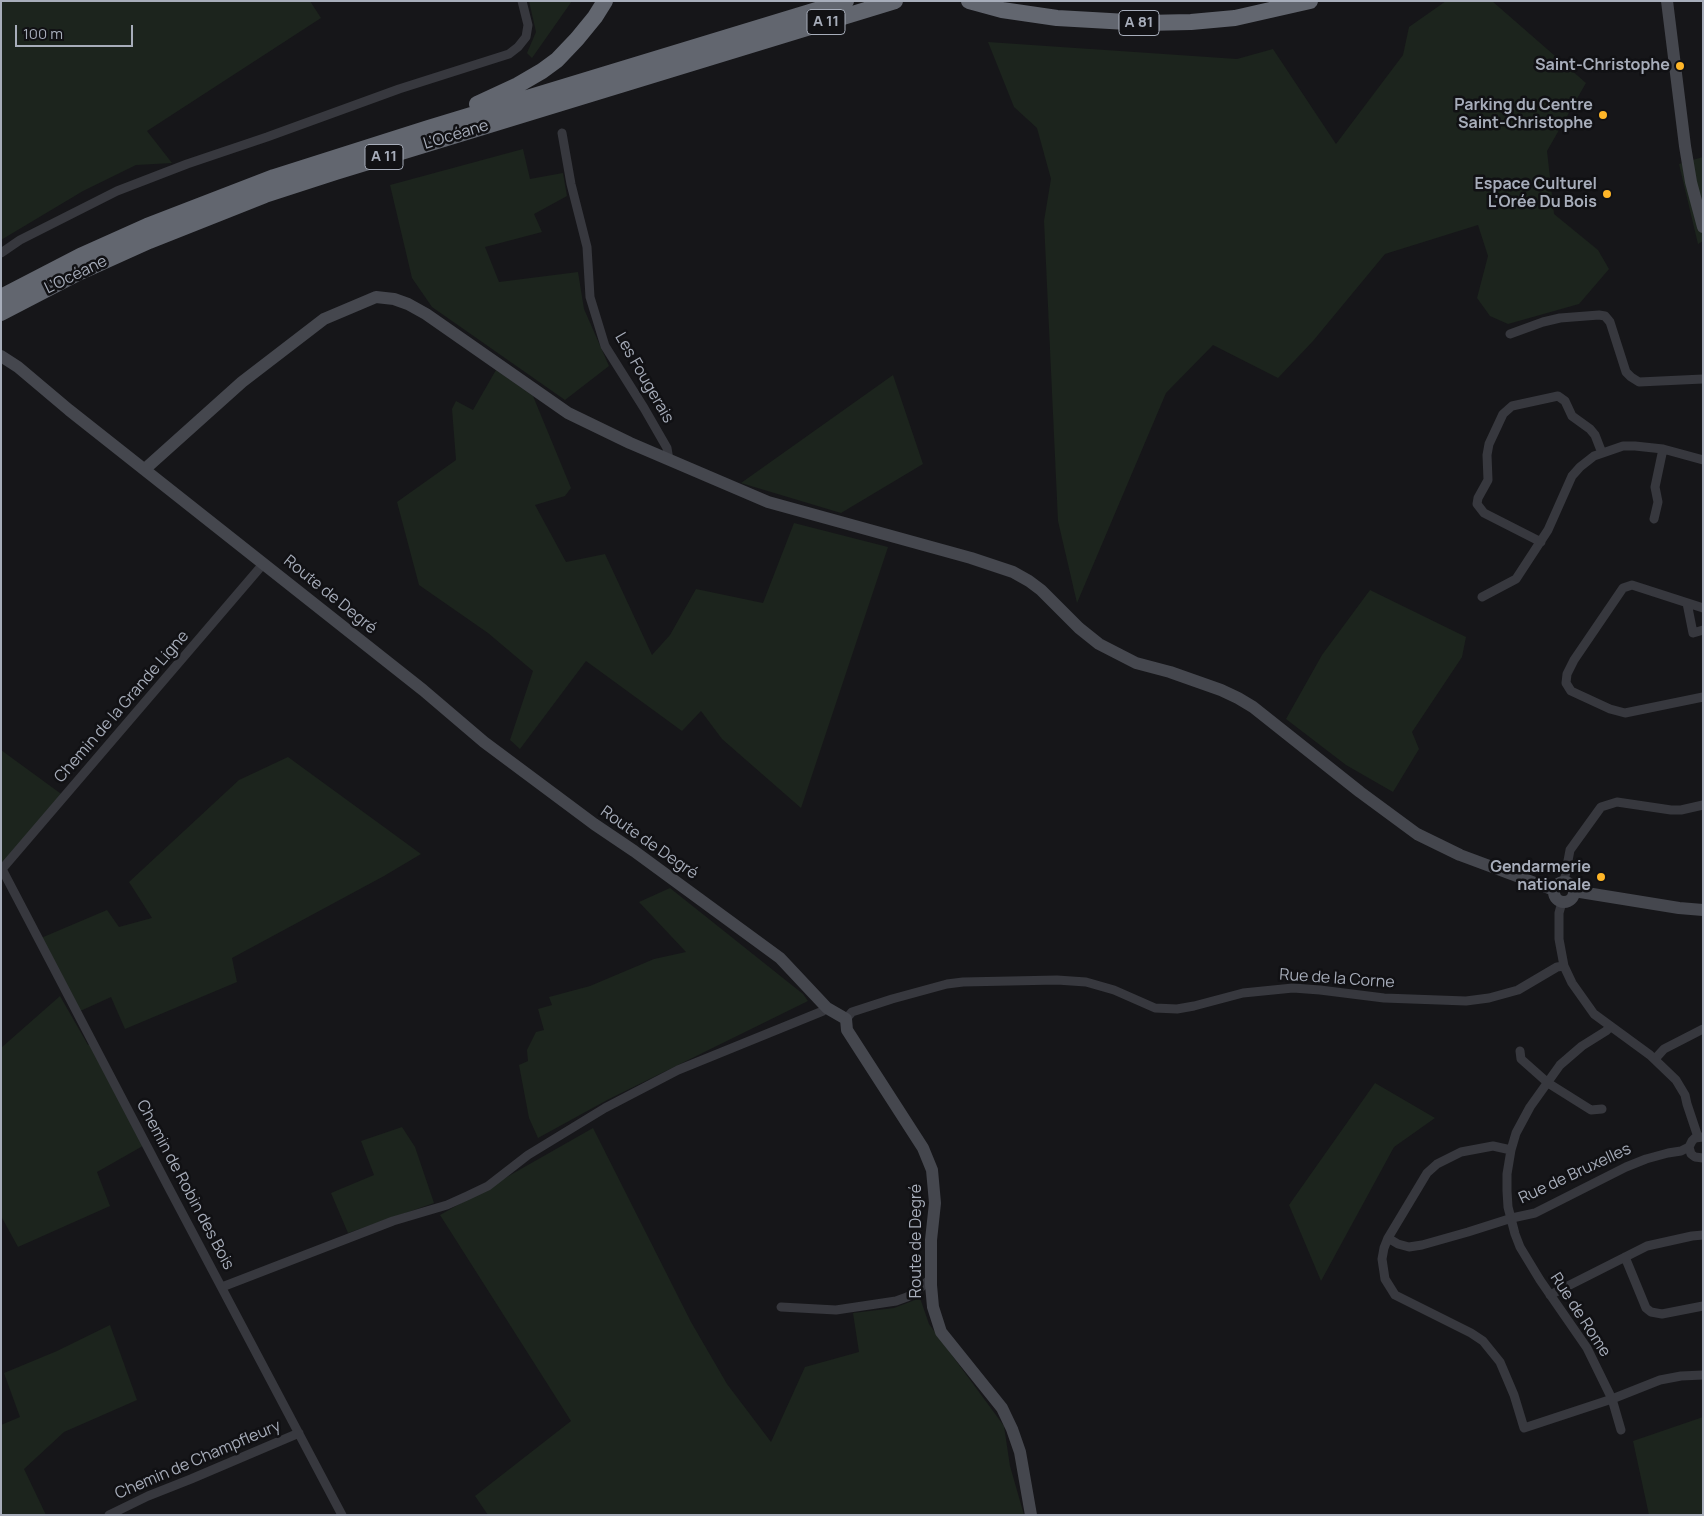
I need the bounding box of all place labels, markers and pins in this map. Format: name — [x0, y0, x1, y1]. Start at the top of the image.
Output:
place label: Saint-Christophe — [1535, 56, 1670, 76]
marker: Saint-Christophe — [1674, 60, 1686, 72]
place label: Parking du Centre Saint-Christophe — [1454, 96, 1593, 134]
marker: Parking du Centre Saint-Christophe — [1597, 109, 1609, 121]
place label: Espace Culturel L'Orée Du Bois — [1475, 175, 1597, 213]
marker: Espace Culturel L'Orée Du Bois — [1601, 188, 1613, 200]
place label: Gendarmerie nationale — [1490, 858, 1591, 896]
marker: Gendarmerie nationale — [1595, 871, 1607, 883]

